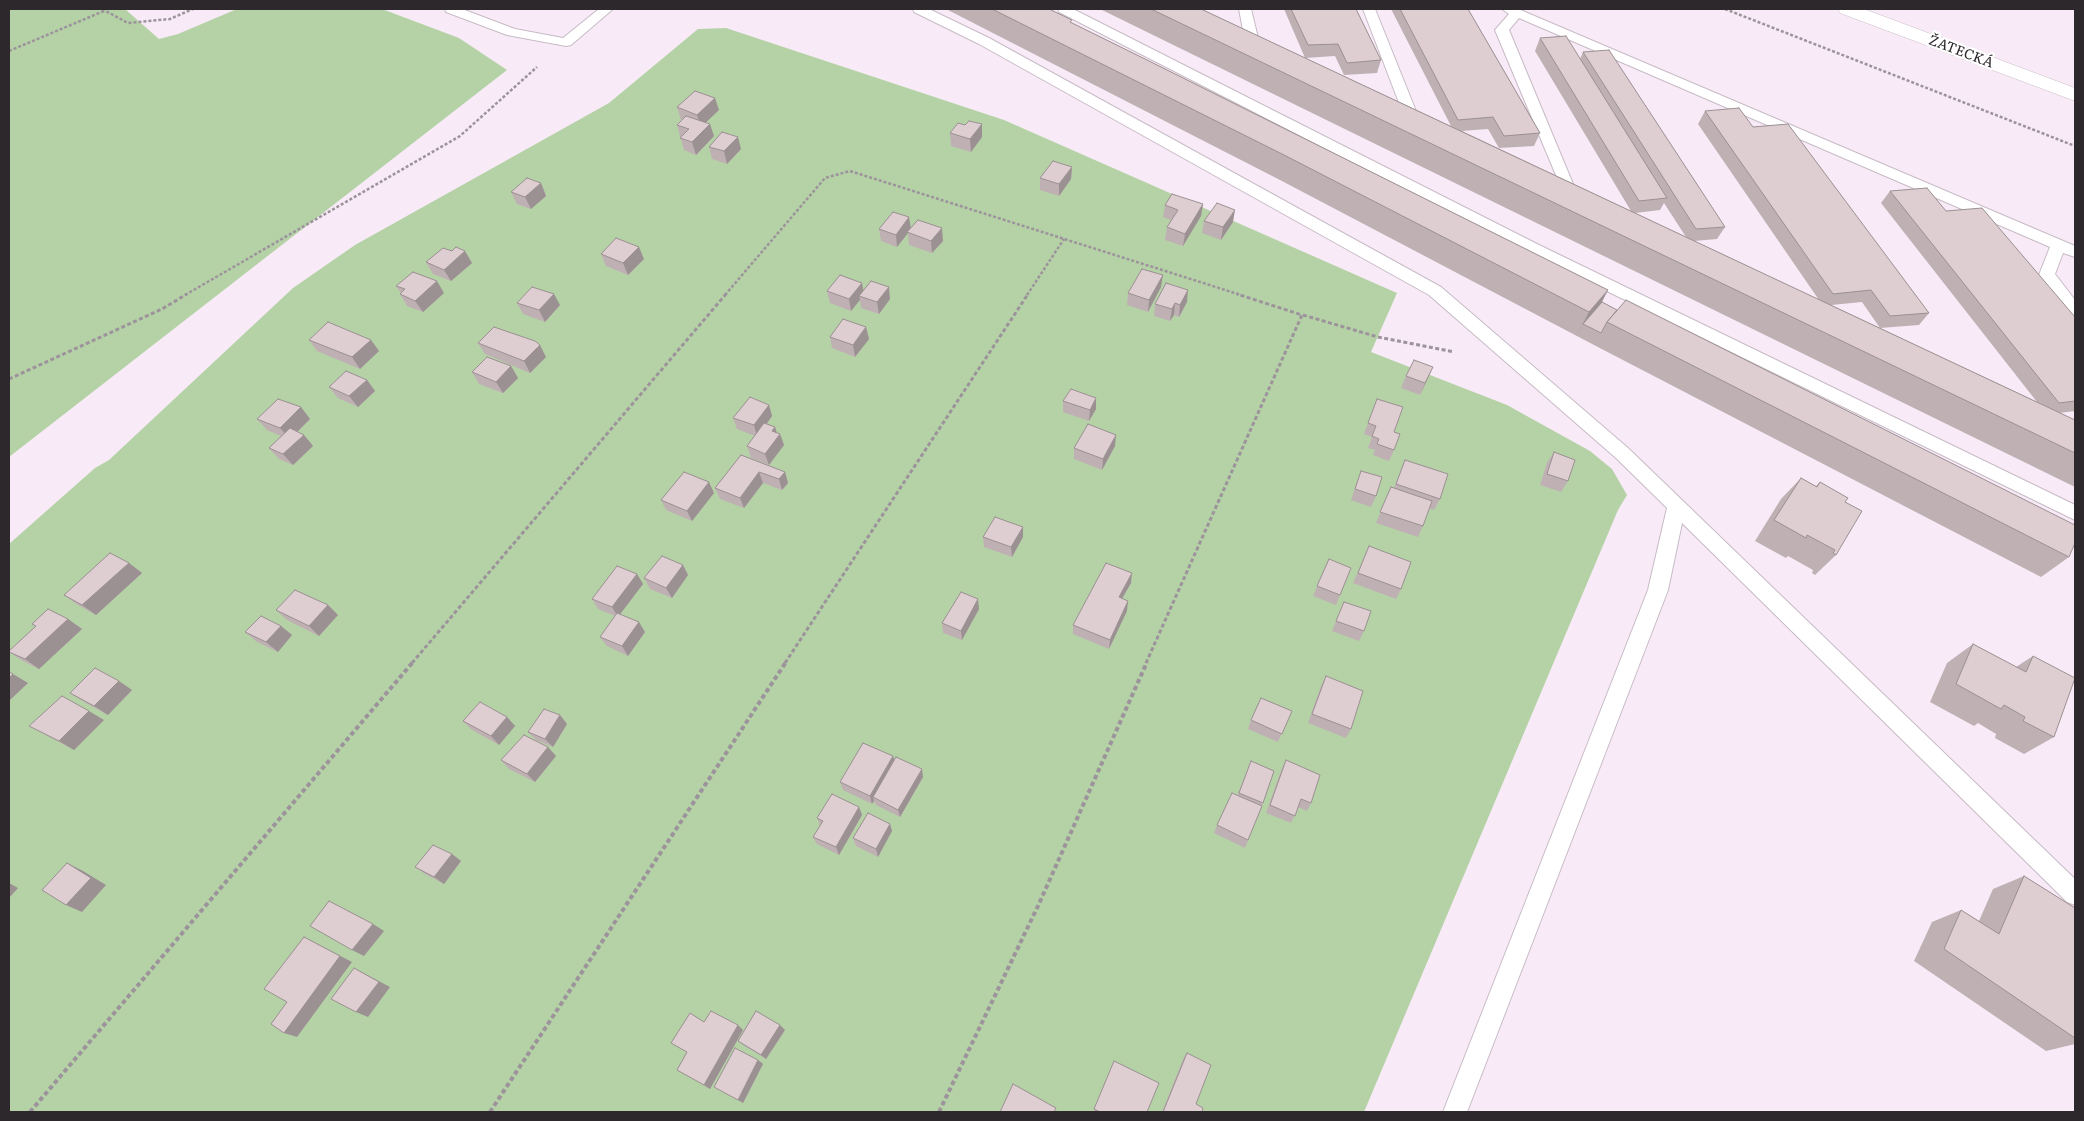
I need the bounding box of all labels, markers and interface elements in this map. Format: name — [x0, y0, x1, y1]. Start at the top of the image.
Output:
street label: ŽATECKÁ — [1926, 32, 1996, 72]

